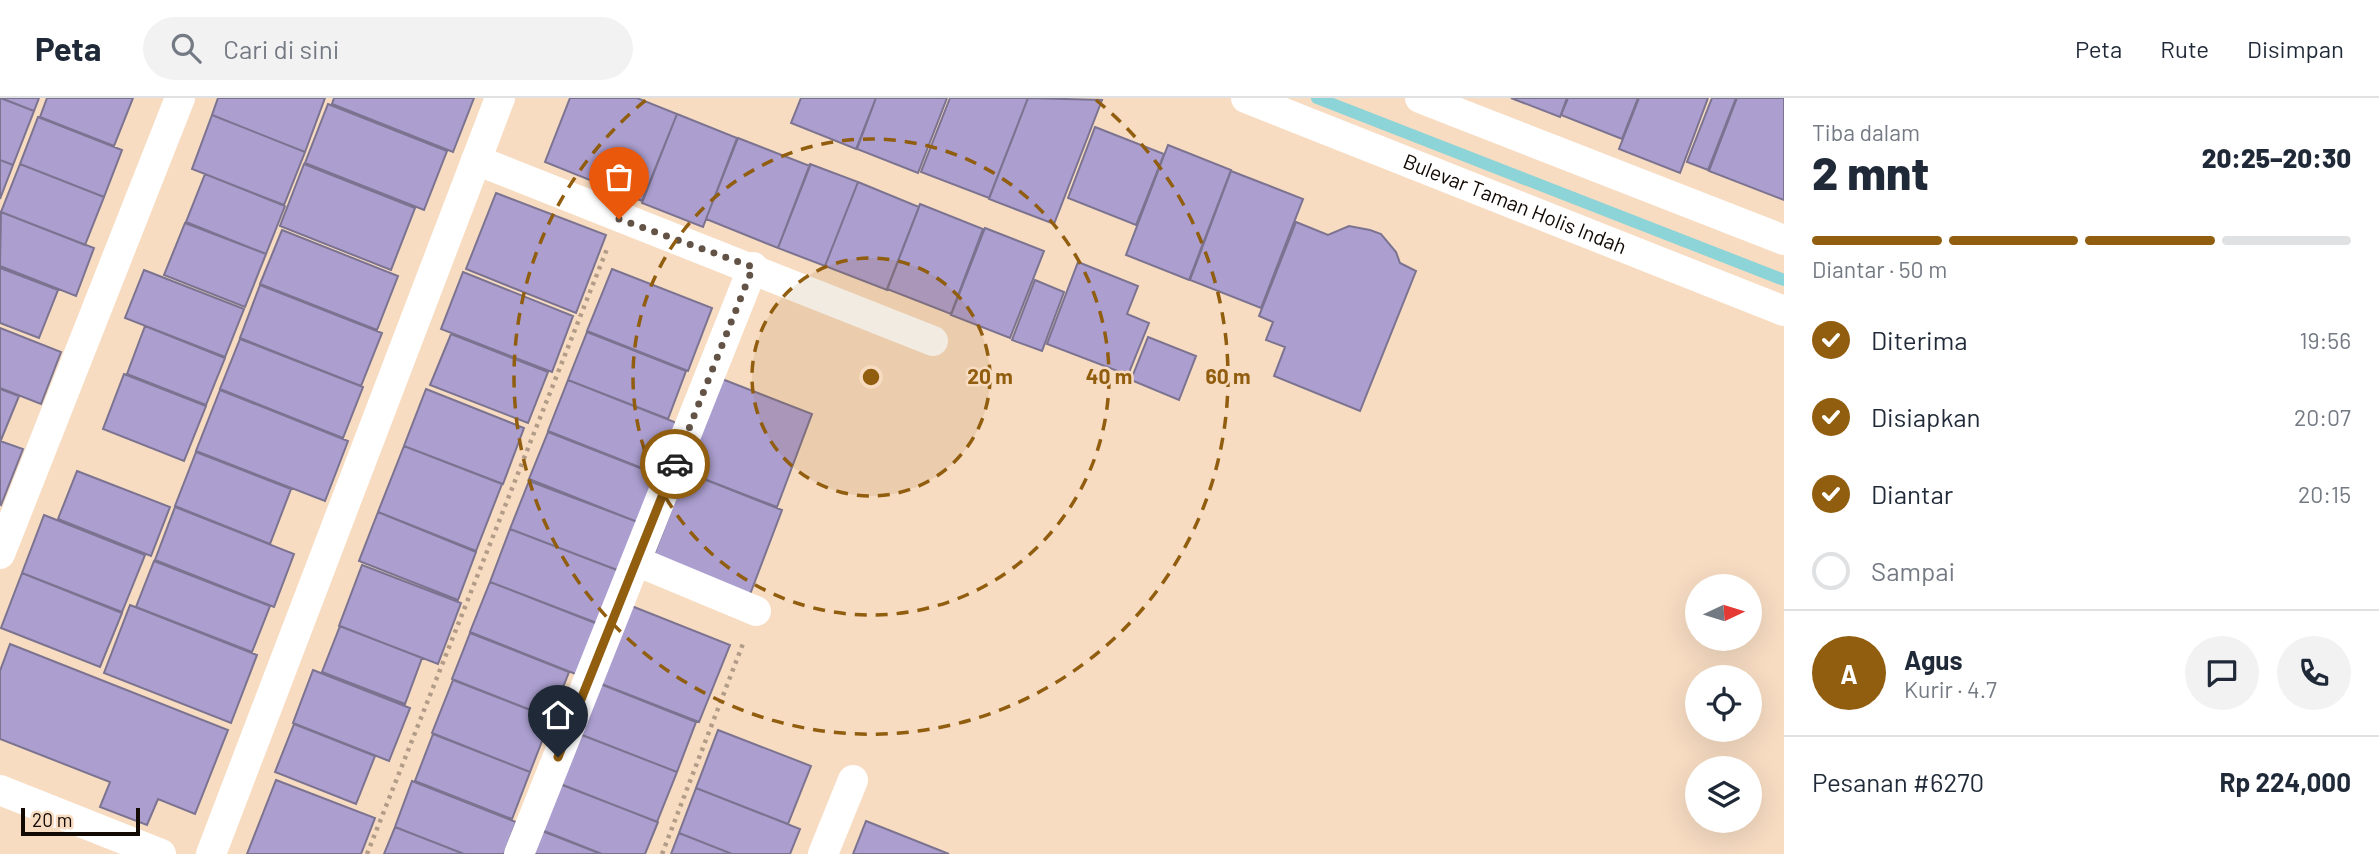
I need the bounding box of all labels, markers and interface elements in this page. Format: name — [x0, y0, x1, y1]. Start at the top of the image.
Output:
search box — [143, 17, 633, 80]
text: Peta — [35, 28, 101, 68]
icon: search — [167, 29, 205, 67]
text: Cari di sini — [223, 33, 339, 64]
text: Peta — [2075, 34, 2122, 63]
text: Rute — [2160, 34, 2209, 63]
text: Disimpan — [2247, 34, 2344, 63]
text: Tiba dalam — [1812, 118, 1920, 146]
text: 20:25–20:30 — [2202, 142, 2351, 173]
text: 2 mnt — [1812, 144, 1929, 199]
pin — [589, 147, 649, 219]
street label: Bulevar Taman Holis Indah — [1400, 148, 1631, 258]
icon: bag — [600, 158, 638, 196]
text: Diantar · 50 m — [1812, 255, 1947, 283]
icon: check — [1812, 321, 1850, 359]
text: Diterima — [1871, 324, 1968, 355]
text: 19:56 — [2300, 326, 2351, 354]
text: 20 m — [967, 363, 1013, 388]
text: 40 m — [1086, 363, 1132, 388]
text: 60 m — [1206, 363, 1250, 388]
centre of rings — [859, 365, 883, 389]
icon: check — [1812, 398, 1850, 436]
text: Disiapkan — [1871, 401, 1981, 432]
text: 20:07 — [2294, 403, 2351, 431]
courier — [640, 429, 710, 499]
icon: car — [656, 445, 694, 483]
icon: check — [1812, 475, 1850, 513]
text: Diantar — [1871, 478, 1953, 509]
text: 20:15 — [2298, 480, 2351, 508]
text: Sampai — [1871, 555, 1955, 586]
north arrow — [1685, 574, 1762, 651]
map controls — [1685, 574, 1762, 833]
button: chat — [2185, 636, 2259, 710]
button: phone — [2277, 636, 2351, 710]
text: Agus — [1904, 644, 1963, 675]
text: A — [1840, 658, 1858, 689]
button: locate — [1685, 665, 1762, 742]
text: Kurir · 4.7 — [1904, 675, 1997, 703]
pin — [528, 685, 588, 757]
icon: home — [539, 696, 577, 734]
button: layers — [1685, 756, 1762, 833]
text: Pesanan #6270 — [1812, 766, 1984, 797]
text: Rp 224,000 — [2220, 766, 2351, 797]
scale bar — [21, 805, 140, 837]
text: 20 m — [32, 808, 72, 831]

